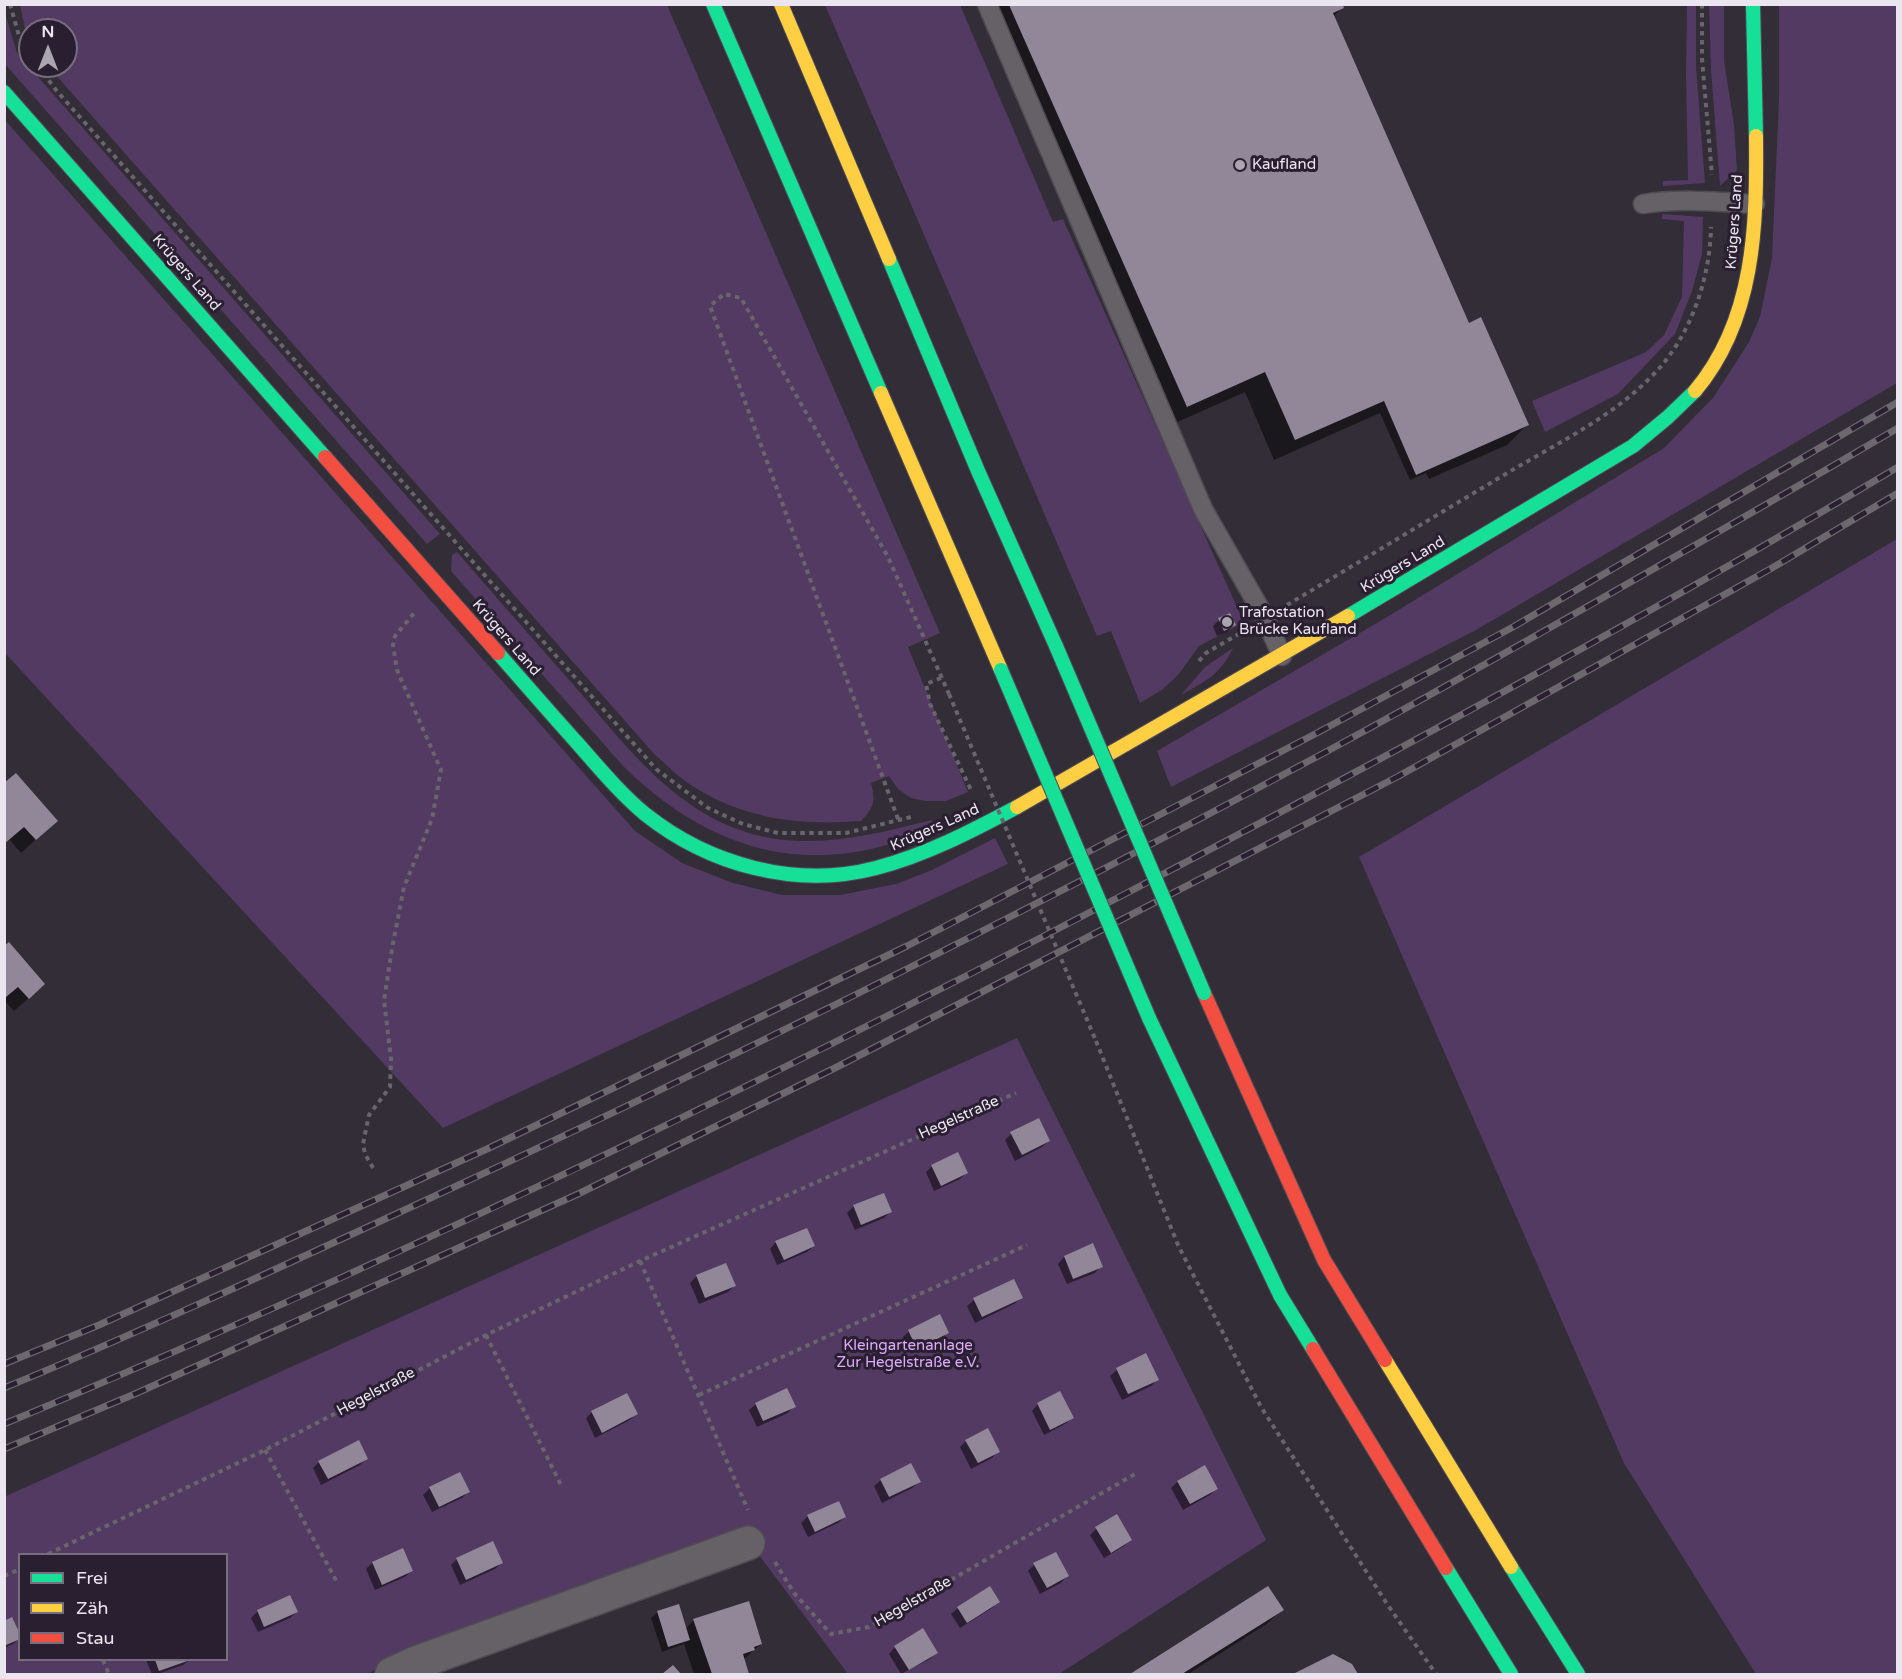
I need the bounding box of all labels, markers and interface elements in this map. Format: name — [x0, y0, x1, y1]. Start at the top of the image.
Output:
north arrow — [18, 18, 78, 78]
text: N — [42, 22, 54, 42]
place label: Kaufland — [1252, 156, 1316, 174]
marker: Kaufland — [1233, 158, 1247, 172]
street label: Krügers Land — [1723, 174, 1747, 270]
street label: Krügers Land — [148, 231, 224, 315]
street label: Krügers Land — [1357, 533, 1449, 597]
street label: Krügers Land — [468, 596, 544, 680]
place label: Trafostation Brücke Kaufland — [1239, 604, 1357, 639]
marker: Trafostation Brücke Kaufland — [1220, 615, 1234, 629]
street label: Krügers Land — [888, 800, 982, 856]
street label: Hegelstraße — [916, 1092, 1002, 1144]
park label: Kleingartenanlage Zur Hegelstraße e.V. — [837, 1337, 979, 1372]
street label: Hegelstraße — [334, 1364, 418, 1420]
legend — [18, 1553, 228, 1661]
text: Frei — [76, 1567, 108, 1589]
street label: Hegelstraße — [871, 1573, 955, 1631]
text: Zäh — [76, 1597, 109, 1619]
text: Stau — [76, 1627, 115, 1649]

